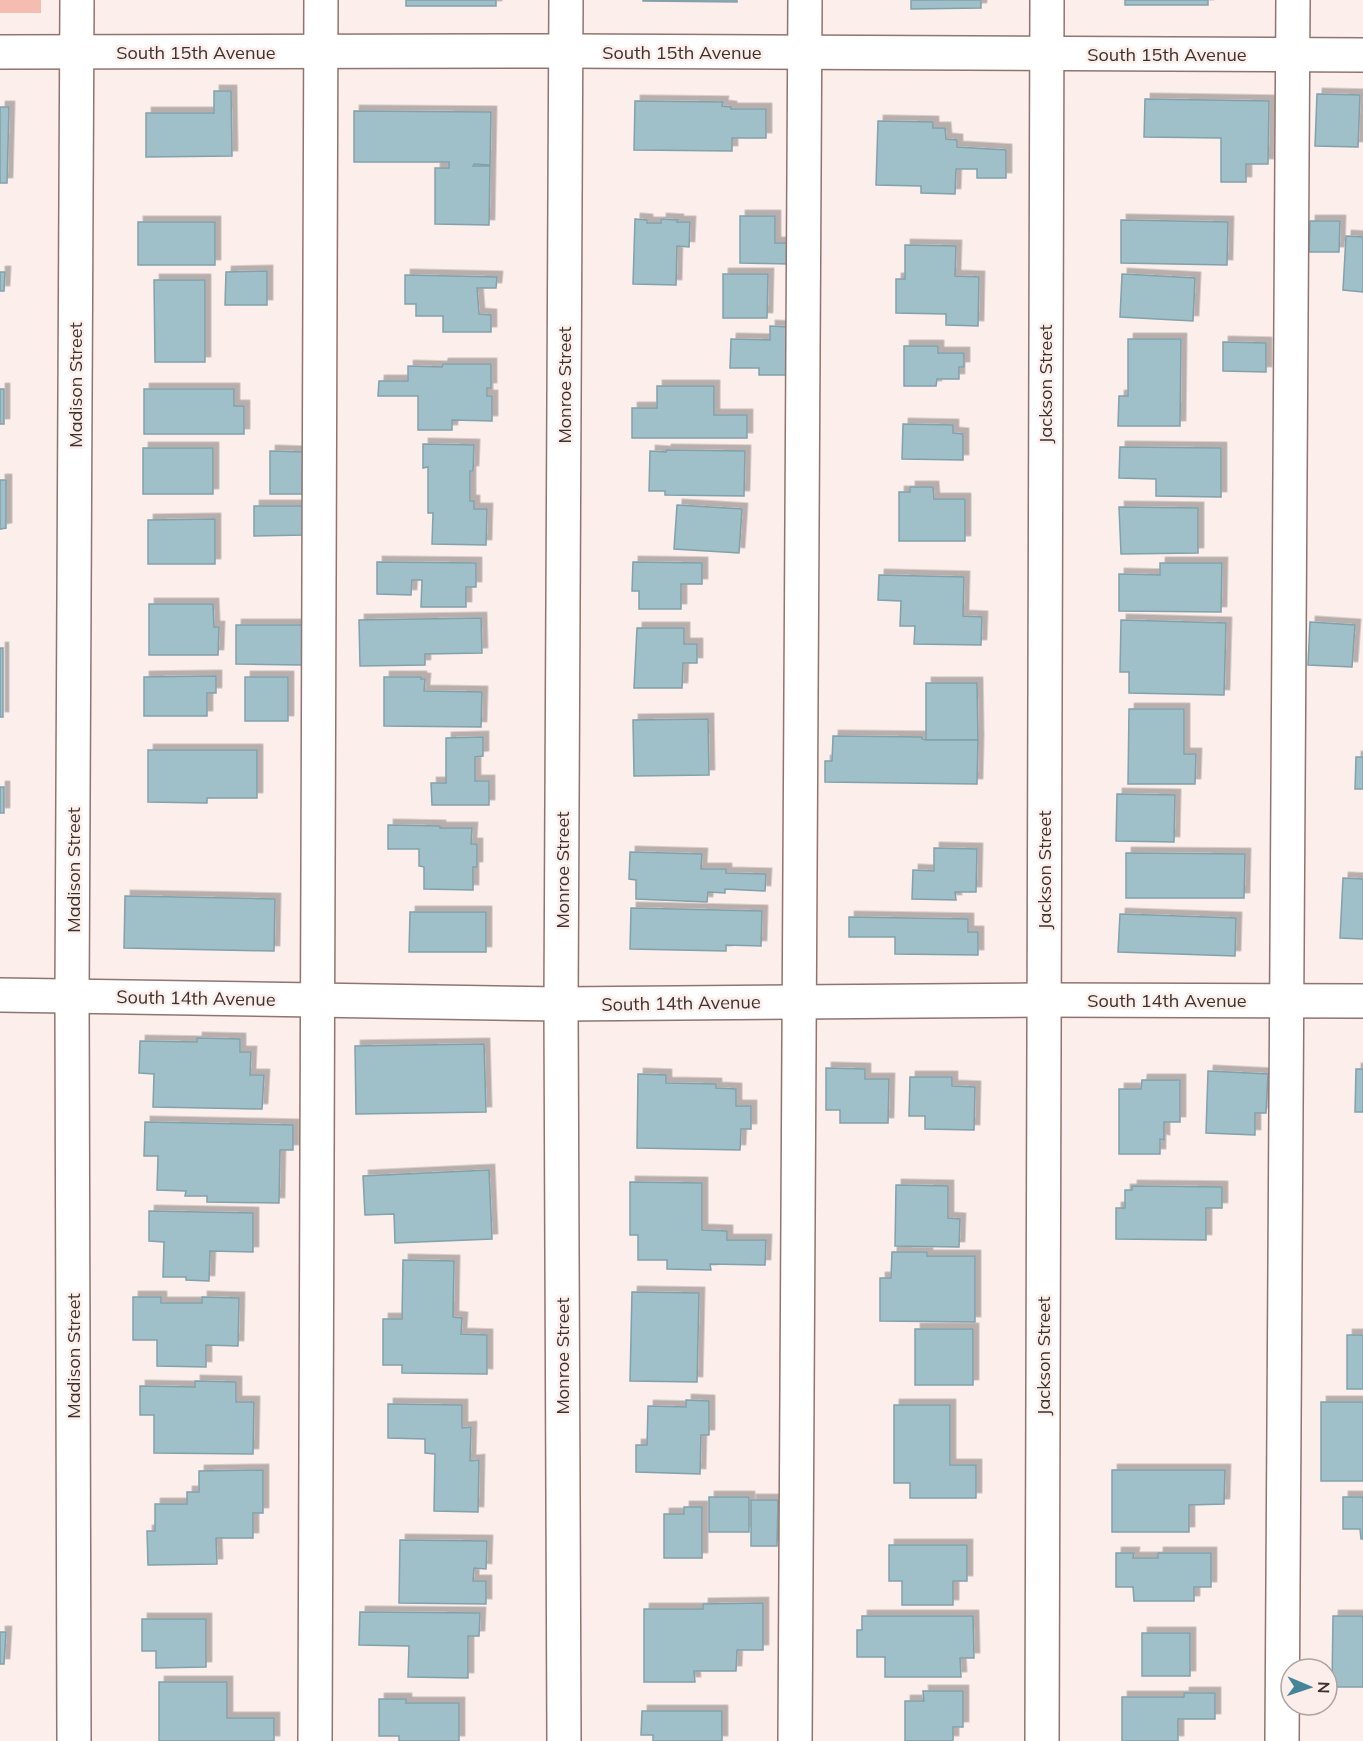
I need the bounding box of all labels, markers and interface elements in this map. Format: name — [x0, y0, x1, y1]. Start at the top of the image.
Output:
street label: South 15th Avenue — [116, 41, 276, 64]
street label: South 15th Avenue — [602, 41, 762, 64]
street label: South 15th Avenue — [1087, 43, 1247, 66]
street label: Madison Street — [64, 322, 87, 448]
street label: Jackson Street — [1034, 325, 1057, 443]
street label: Monroe Street — [553, 326, 576, 444]
street label: Madison Street — [62, 807, 85, 933]
street label: Monroe Street — [551, 811, 574, 929]
street label: Jackson Street — [1033, 811, 1056, 929]
street label: South 14th Avenue — [116, 985, 276, 1011]
street label: South 14th Avenue — [1087, 989, 1247, 1012]
street label: South 14th Avenue — [601, 990, 761, 1016]
street label: Madison Street — [62, 1293, 85, 1419]
street label: Monroe Street — [551, 1297, 574, 1415]
street label: Jackson Street — [1032, 1297, 1055, 1415]
north arrow — [1279, 1657, 1339, 1717]
text: N — [1314, 1681, 1334, 1694]

